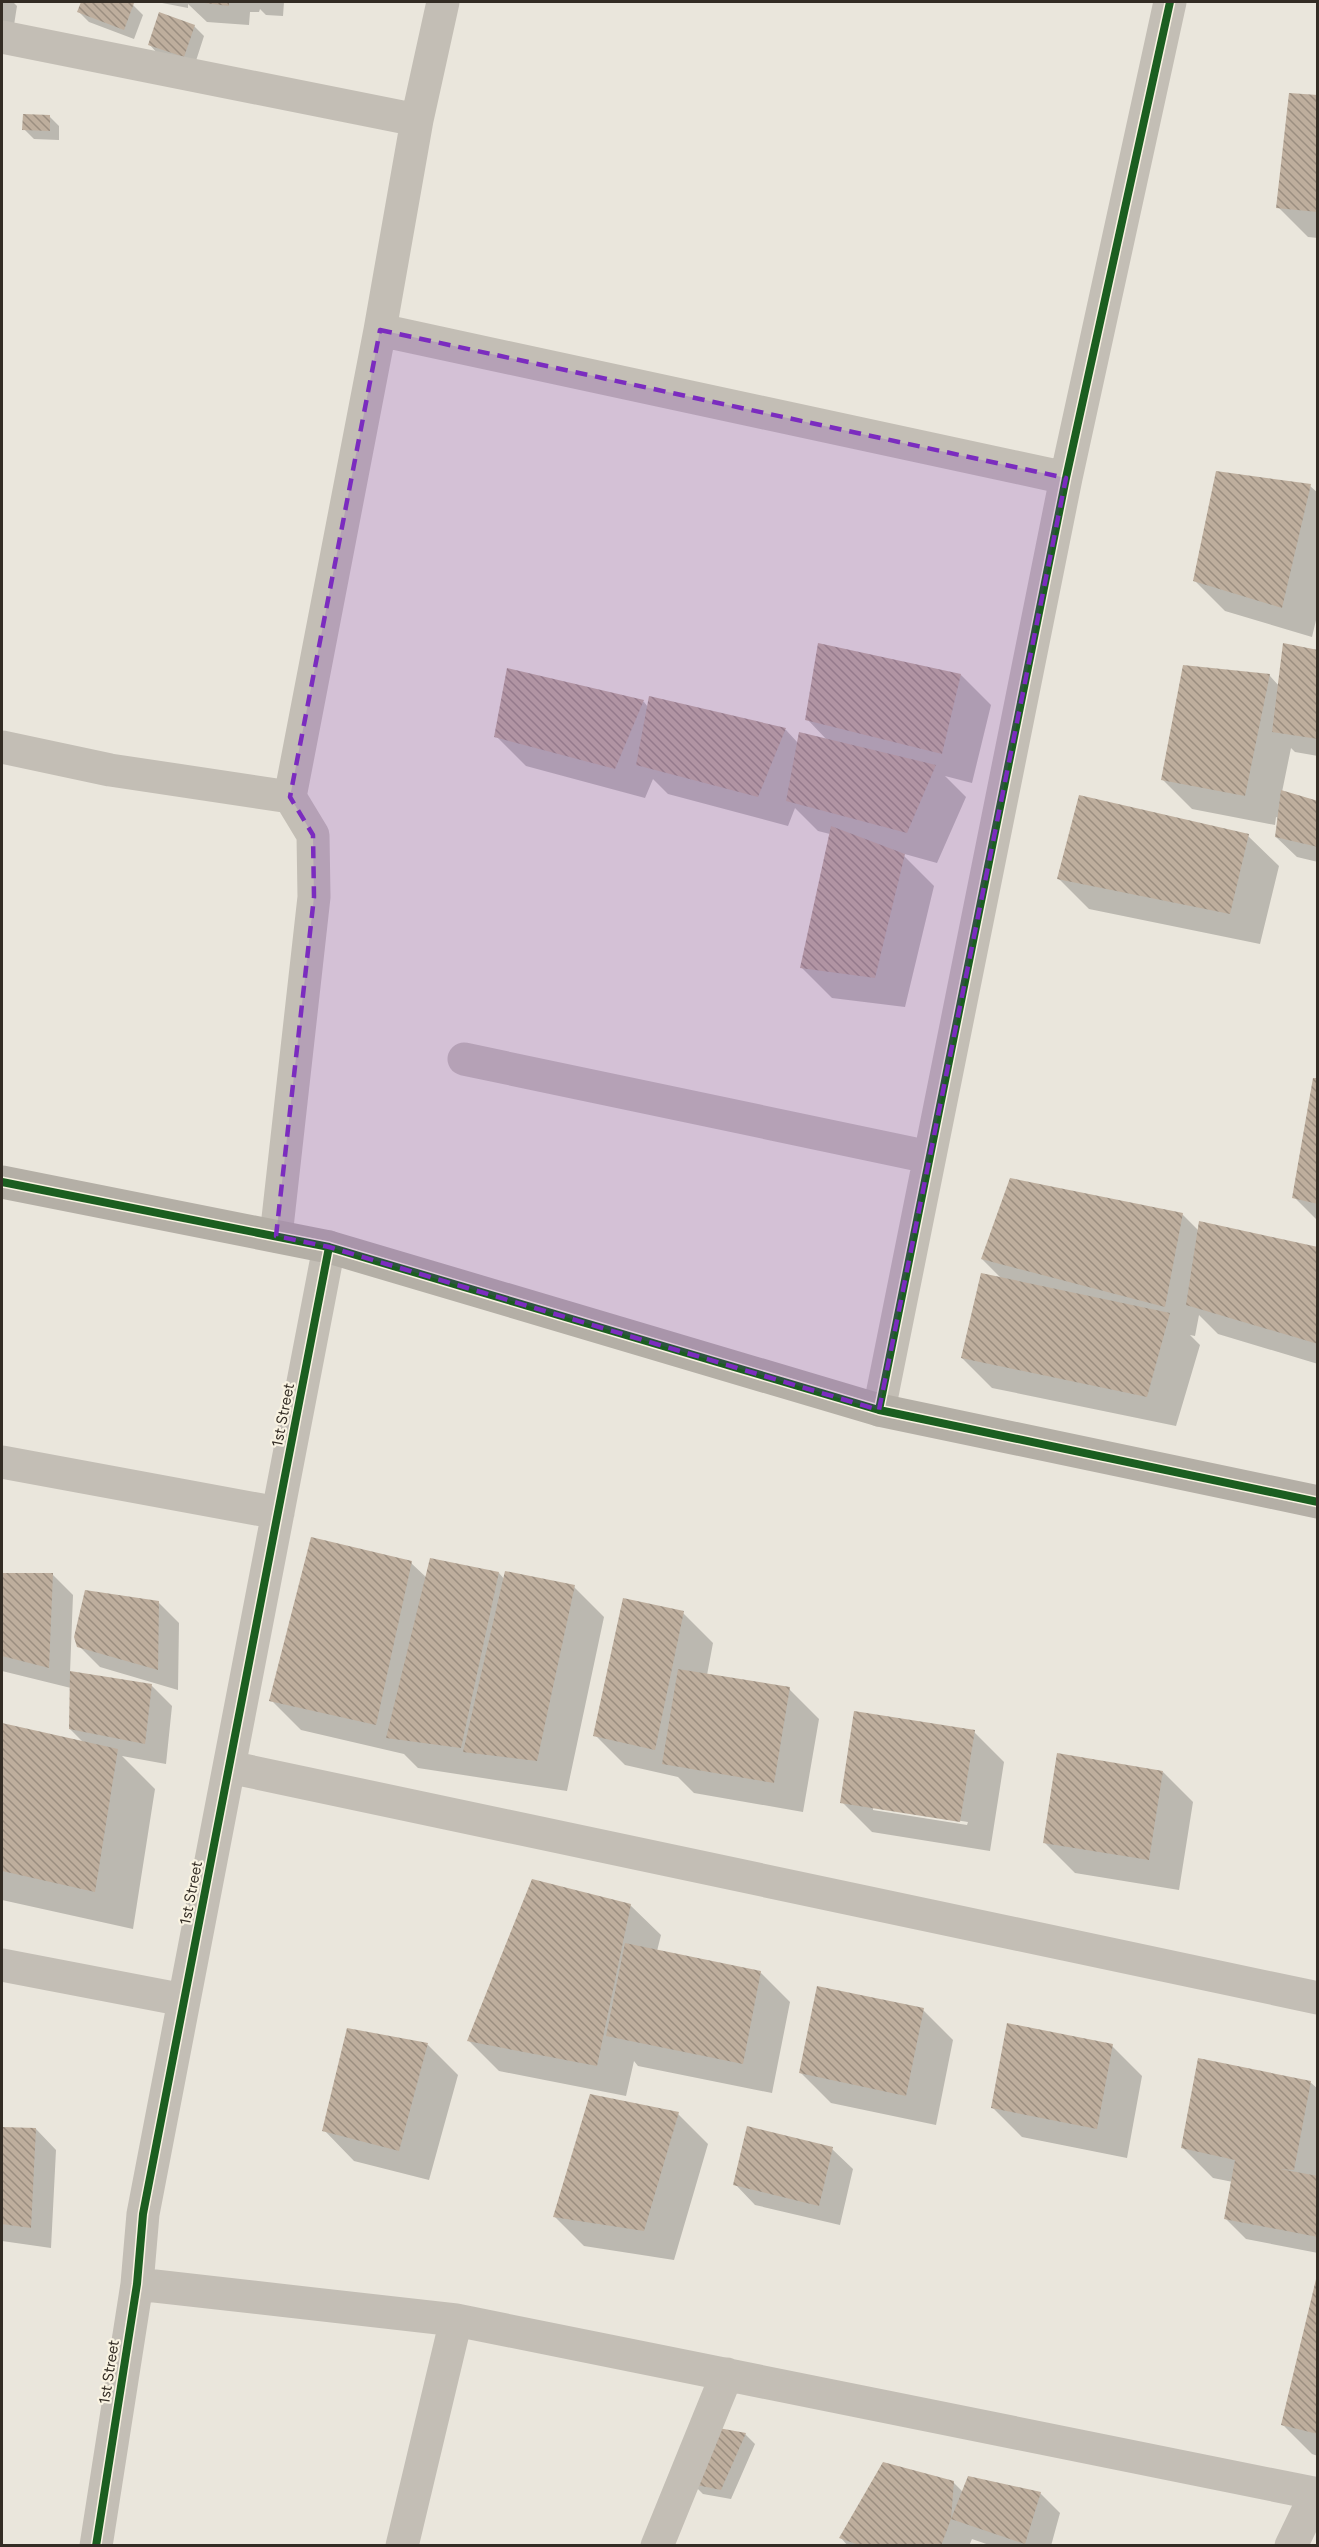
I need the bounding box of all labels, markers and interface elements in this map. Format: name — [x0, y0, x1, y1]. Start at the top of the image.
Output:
street label: 1st Street — [268, 1381, 298, 1448]
street label: 1st Street — [176, 1859, 206, 1926]
street label: 1st Street — [95, 2338, 123, 2405]

